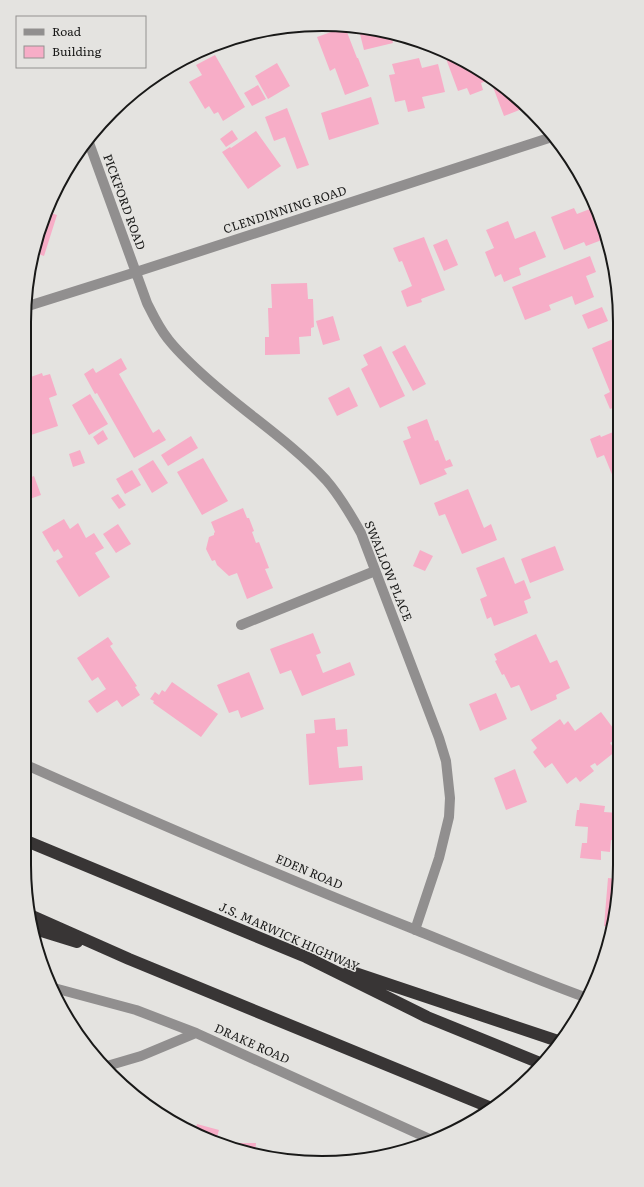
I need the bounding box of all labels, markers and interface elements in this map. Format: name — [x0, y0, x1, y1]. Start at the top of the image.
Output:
legend — [16, 16, 146, 68]
text: Road — [52, 22, 82, 40]
text: Building — [52, 42, 102, 60]
street label: PICKFORD ROAD — [99, 151, 151, 252]
street label: CLENDINNING ROAD — [221, 181, 349, 238]
street label: SWALLOW PLACE — [361, 518, 417, 624]
street label: EDEN ROAD — [273, 849, 346, 893]
street label: J.S. MARWICK HIGHWAY — [216, 897, 363, 975]
street label: DRAKE ROAD — [212, 1018, 293, 1068]

